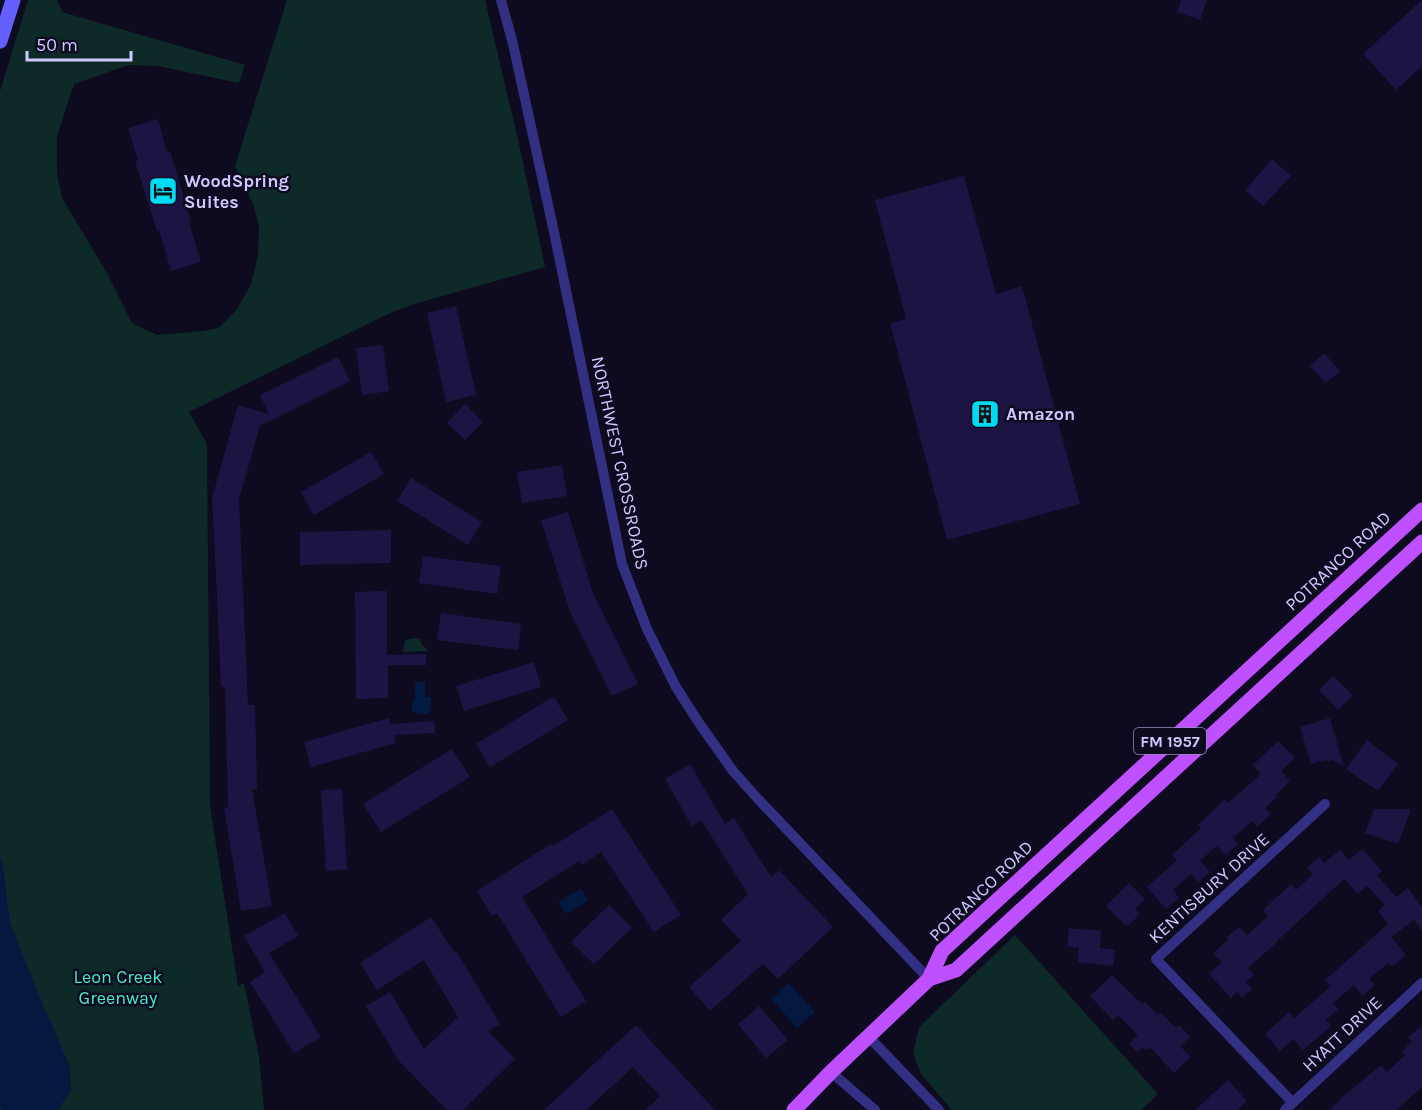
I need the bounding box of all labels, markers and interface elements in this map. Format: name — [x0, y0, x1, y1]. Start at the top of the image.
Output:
scale bar — [27, 24, 130, 62]
text: 50 m — [36, 34, 78, 56]
place label: WoodSpring Suites — [184, 170, 289, 213]
hotel icon: WoodSpring Suites — [147, 175, 179, 207]
street label: NORTHWEST CROSSROADS — [587, 354, 653, 572]
building icon: Amazon — [969, 398, 1001, 430]
place label: Amazon — [1006, 403, 1075, 425]
street label: POTRANCO ROAD — [1281, 507, 1395, 615]
road number: FM 1957 — [1134, 728, 1206, 754]
street label: KENTISBURY DRIVE — [1144, 828, 1274, 948]
street label: POTRANCO ROAD — [924, 836, 1038, 946]
park label: Leon Creek Greenway — [74, 966, 162, 1009]
street label: HYATT DRIVE — [1298, 992, 1386, 1076]

